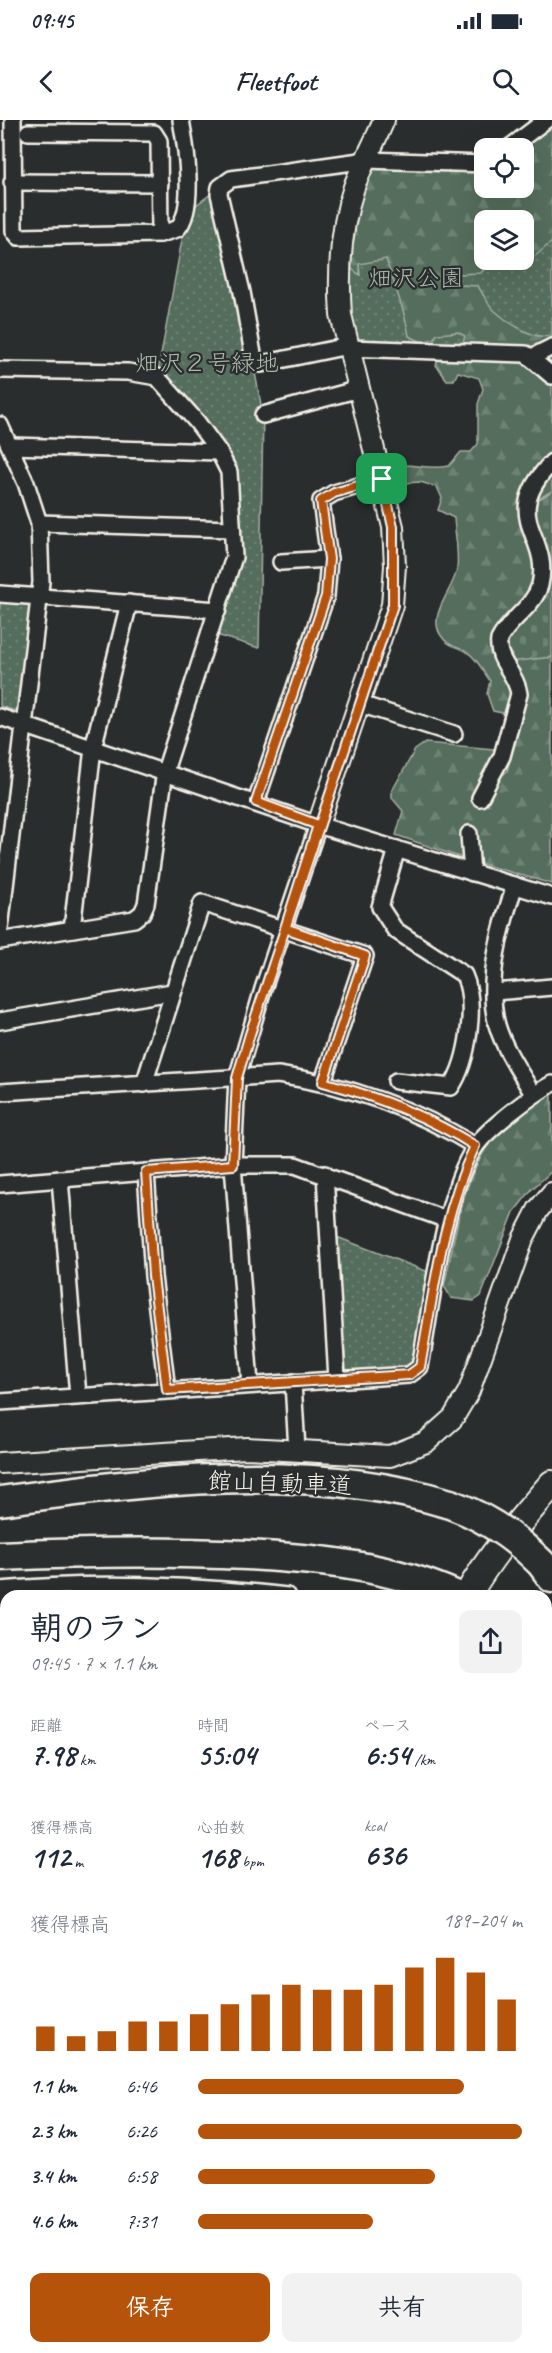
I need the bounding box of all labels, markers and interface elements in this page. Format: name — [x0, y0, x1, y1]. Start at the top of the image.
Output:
text: 09:45 — [30, 7, 73, 35]
text: Fleetfoot — [235, 64, 317, 98]
icon: back — [30, 65, 63, 98]
icon: search — [489, 65, 522, 98]
map controls — [474, 138, 534, 270]
button: locate — [474, 138, 534, 198]
button: layers — [474, 210, 534, 270]
park label: 畑沢公園 — [368, 263, 464, 293]
park label: 畑沢２号緑地 — [135, 348, 279, 378]
pin — [356, 453, 407, 504]
icon: arrive — [365, 462, 398, 495]
street label: 館山自動車道 — [208, 1465, 352, 1501]
text: 朝のラン — [30, 1607, 162, 1649]
button: share — [459, 1610, 522, 1673]
text: 09:45 · 7 × 1.1 km — [30, 1651, 157, 1676]
text: 距離 — [30, 1716, 62, 1736]
text: 時間 — [197, 1716, 229, 1736]
text: ペース — [364, 1716, 411, 1736]
text: 7.98 — [30, 1736, 76, 1774]
text: 55:04 — [197, 1736, 256, 1774]
text: 6:54 — [364, 1736, 411, 1774]
text: km — [76, 1750, 95, 1770]
text: /km — [411, 1750, 435, 1770]
text: kcal — [364, 1816, 385, 1836]
text: 獲得標高 — [30, 1818, 94, 1838]
text: 心拍数 — [197, 1818, 245, 1838]
text: 636 — [364, 1836, 406, 1874]
text: 112 — [30, 1838, 71, 1876]
text: 168 — [197, 1838, 238, 1876]
text: m — [71, 1852, 83, 1872]
text: bpm — [238, 1852, 264, 1872]
text: 189–204 m — [443, 1908, 522, 1933]
text: 獲得標高 — [30, 1912, 110, 1937]
text: 1.1 km — [30, 2074, 77, 2099]
text: 6:46 — [126, 2074, 157, 2099]
text: 2.3 km — [30, 2119, 77, 2144]
text: 6:26 — [126, 2119, 157, 2144]
text: 3.4 km — [30, 2164, 77, 2189]
text: 6:58 — [126, 2164, 157, 2189]
text: 4.6 km — [30, 2209, 77, 2234]
text: 7:31 — [126, 2209, 157, 2234]
button: 保存 — [30, 2273, 270, 2342]
button: 共有 — [282, 2273, 522, 2342]

